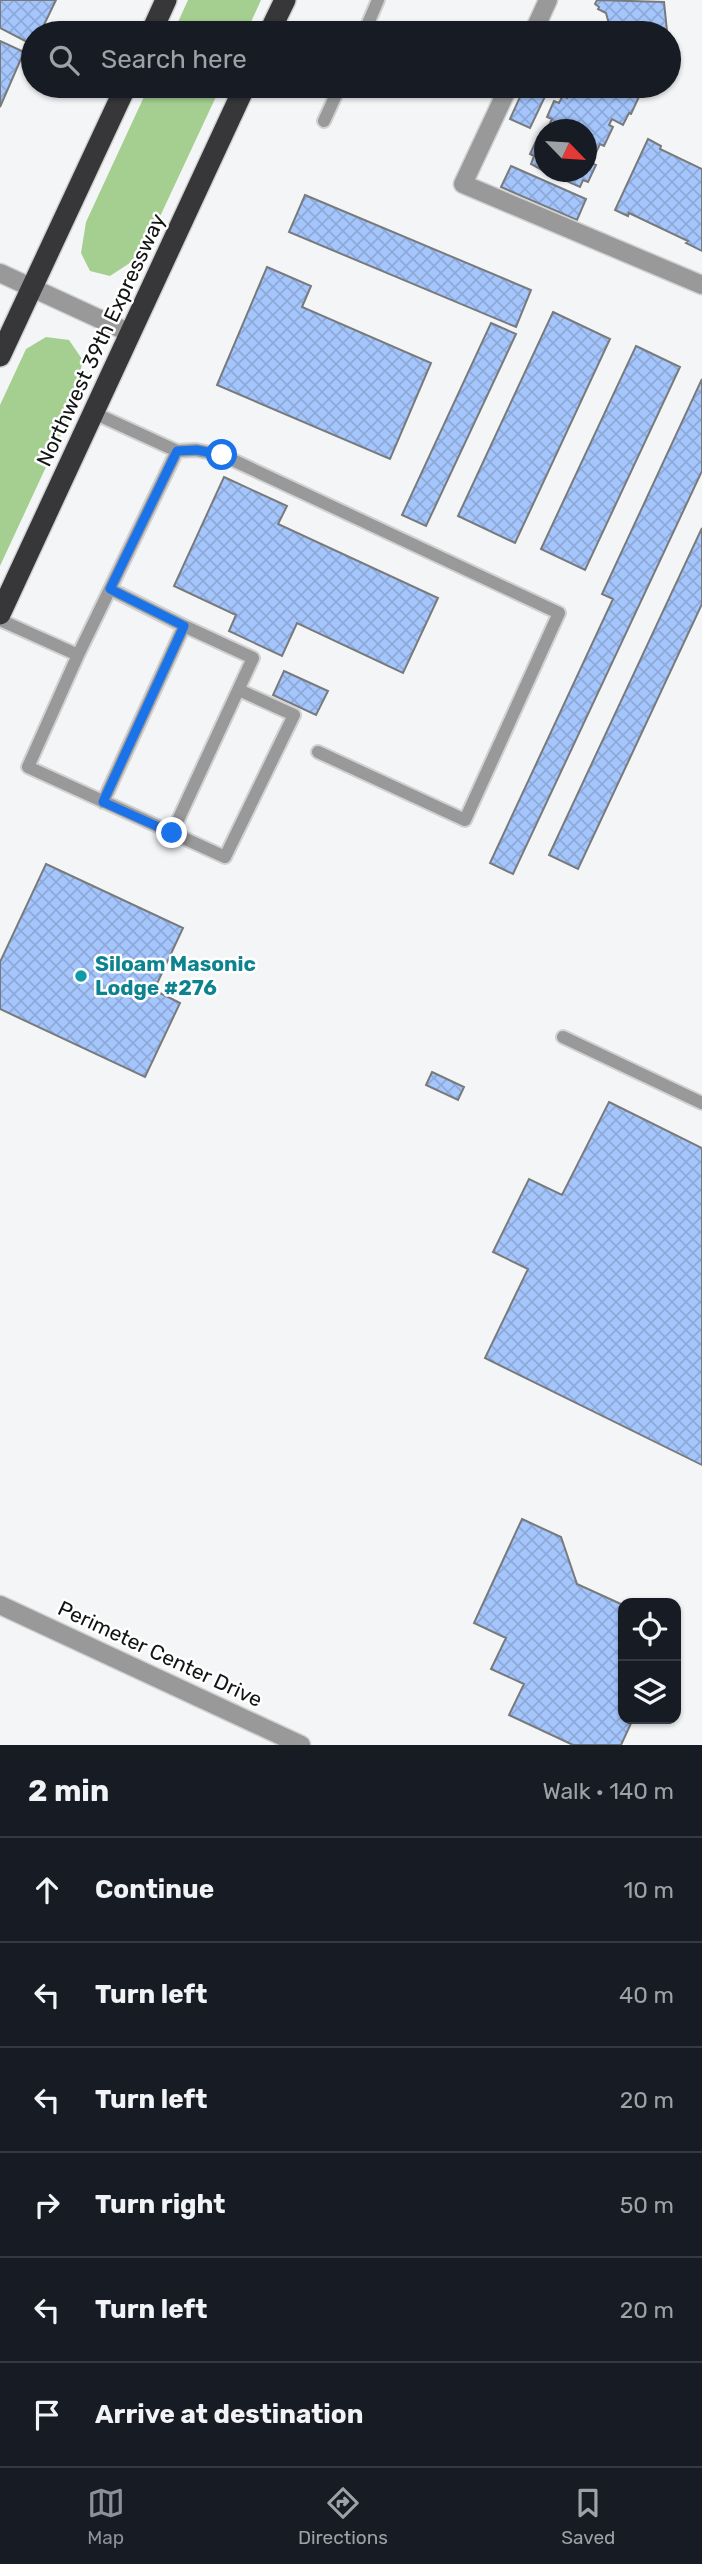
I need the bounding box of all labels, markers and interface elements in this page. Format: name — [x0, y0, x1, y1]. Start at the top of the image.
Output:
search box — [21, 21, 681, 98]
icon: search — [45, 41, 83, 79]
text: Search here — [101, 44, 247, 75]
north arrow — [534, 119, 597, 182]
street label: Northwest 39th Expressway — [31, 209, 170, 470]
route start — [206, 439, 237, 470]
route end — [156, 817, 187, 848]
place label: Siloam Masonic Lodge #276 — [95, 951, 256, 1000]
marker: Siloam Masonic Lodge #276 — [73, 968, 89, 984]
street label: Perimeter Center Drive — [54, 1595, 266, 1712]
map controls — [618, 1598, 681, 1724]
button: locate — [618, 1598, 681, 1661]
button: layers — [618, 1661, 681, 1724]
text: 2 min — [28, 1773, 109, 1809]
text: Walk · 140 m — [542, 1777, 674, 1805]
icon: ahead — [28, 1871, 66, 1909]
text: Continue — [95, 1874, 214, 1905]
text: 10 m — [623, 1876, 674, 1904]
icon: left — [28, 1976, 66, 2014]
text: Turn left — [95, 1979, 207, 2010]
text: 40 m — [619, 1981, 674, 2009]
icon: left — [28, 2081, 66, 2119]
text: Turn left — [95, 2084, 207, 2115]
text: 20 m — [620, 2086, 674, 2114]
icon: right — [28, 2186, 66, 2224]
text: Turn right — [95, 2189, 225, 2220]
text: 50 m — [620, 2191, 674, 2219]
icon: left — [28, 2291, 66, 2329]
text: Turn left — [95, 2294, 207, 2325]
text: 20 m — [620, 2296, 674, 2324]
icon: arrive — [28, 2396, 66, 2434]
text: Arrive at destination — [95, 2399, 363, 2430]
tab: Map — [87, 2484, 125, 2549]
tab: Directions — [298, 2484, 388, 2549]
tab: Saved — [561, 2484, 615, 2549]

